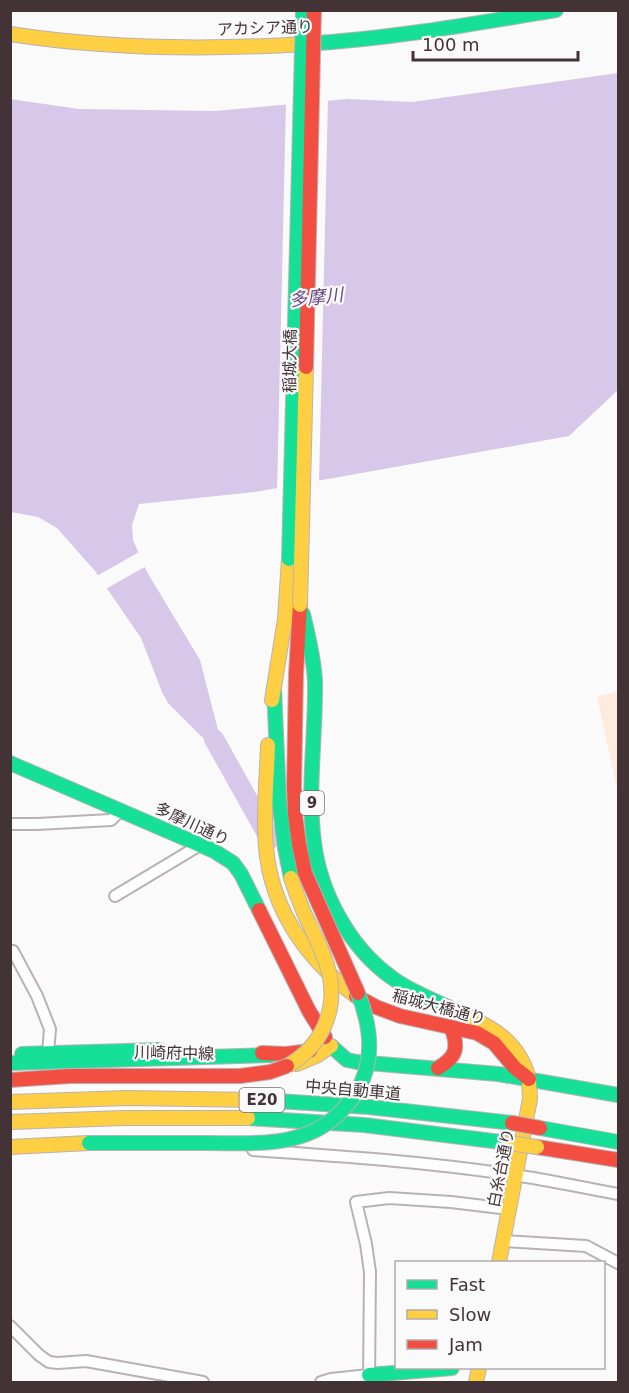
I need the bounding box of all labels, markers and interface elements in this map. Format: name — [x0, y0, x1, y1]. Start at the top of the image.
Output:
street label: アカシア通り — [217, 17, 313, 39]
scale bar — [413, 24, 578, 62]
text: 100 m — [422, 34, 480, 55]
water label: 多摩川 — [288, 284, 346, 310]
street label: 稲城大橋 — [280, 329, 300, 393]
road number: 9 — [300, 791, 324, 815]
street label: 多摩川通り — [152, 798, 232, 850]
street label: 稲城大橋通り — [390, 985, 488, 1029]
street label: 川崎府中線 — [134, 1043, 214, 1063]
street label: 中央自動車道 — [304, 1076, 402, 1104]
road number: E20 — [240, 1088, 284, 1112]
street label: 白糸台通り — [484, 1127, 518, 1209]
legend — [395, 1261, 605, 1369]
text: Fast — [449, 1274, 485, 1295]
text: Slow — [449, 1304, 491, 1325]
text: Jam — [448, 1334, 483, 1355]

